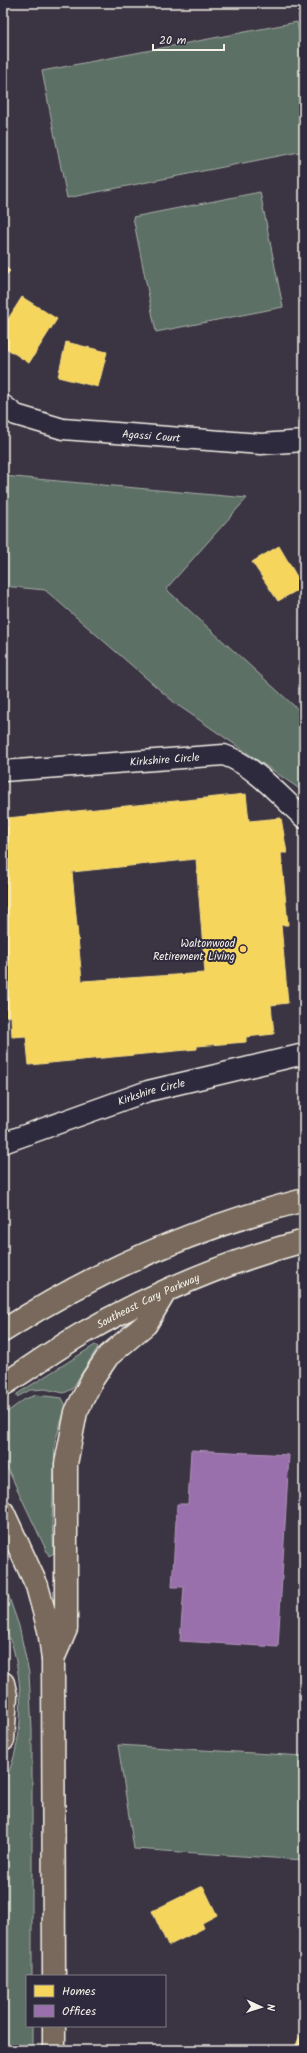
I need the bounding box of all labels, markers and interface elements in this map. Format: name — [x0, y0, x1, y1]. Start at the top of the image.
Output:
scale bar — [153, 26, 224, 52]
text: 20 m — [159, 31, 187, 50]
street label: Agassi Court — [121, 426, 182, 448]
street label: Kirkshire Circle — [129, 749, 200, 772]
place label: Waltonwood Retirement Living — [153, 935, 236, 966]
marker: Waltonwood Retirement Living — [238, 944, 248, 954]
street label: Kirkshire Circle — [115, 1074, 187, 1111]
street label: Southeast Cary Parkway — [93, 1269, 203, 1334]
legend — [26, 1975, 166, 2027]
text: Homes — [62, 1982, 96, 2001]
north arrow — [241, 1987, 281, 2027]
text: Offices — [62, 2002, 96, 2021]
text: N — [261, 2004, 279, 2011]

